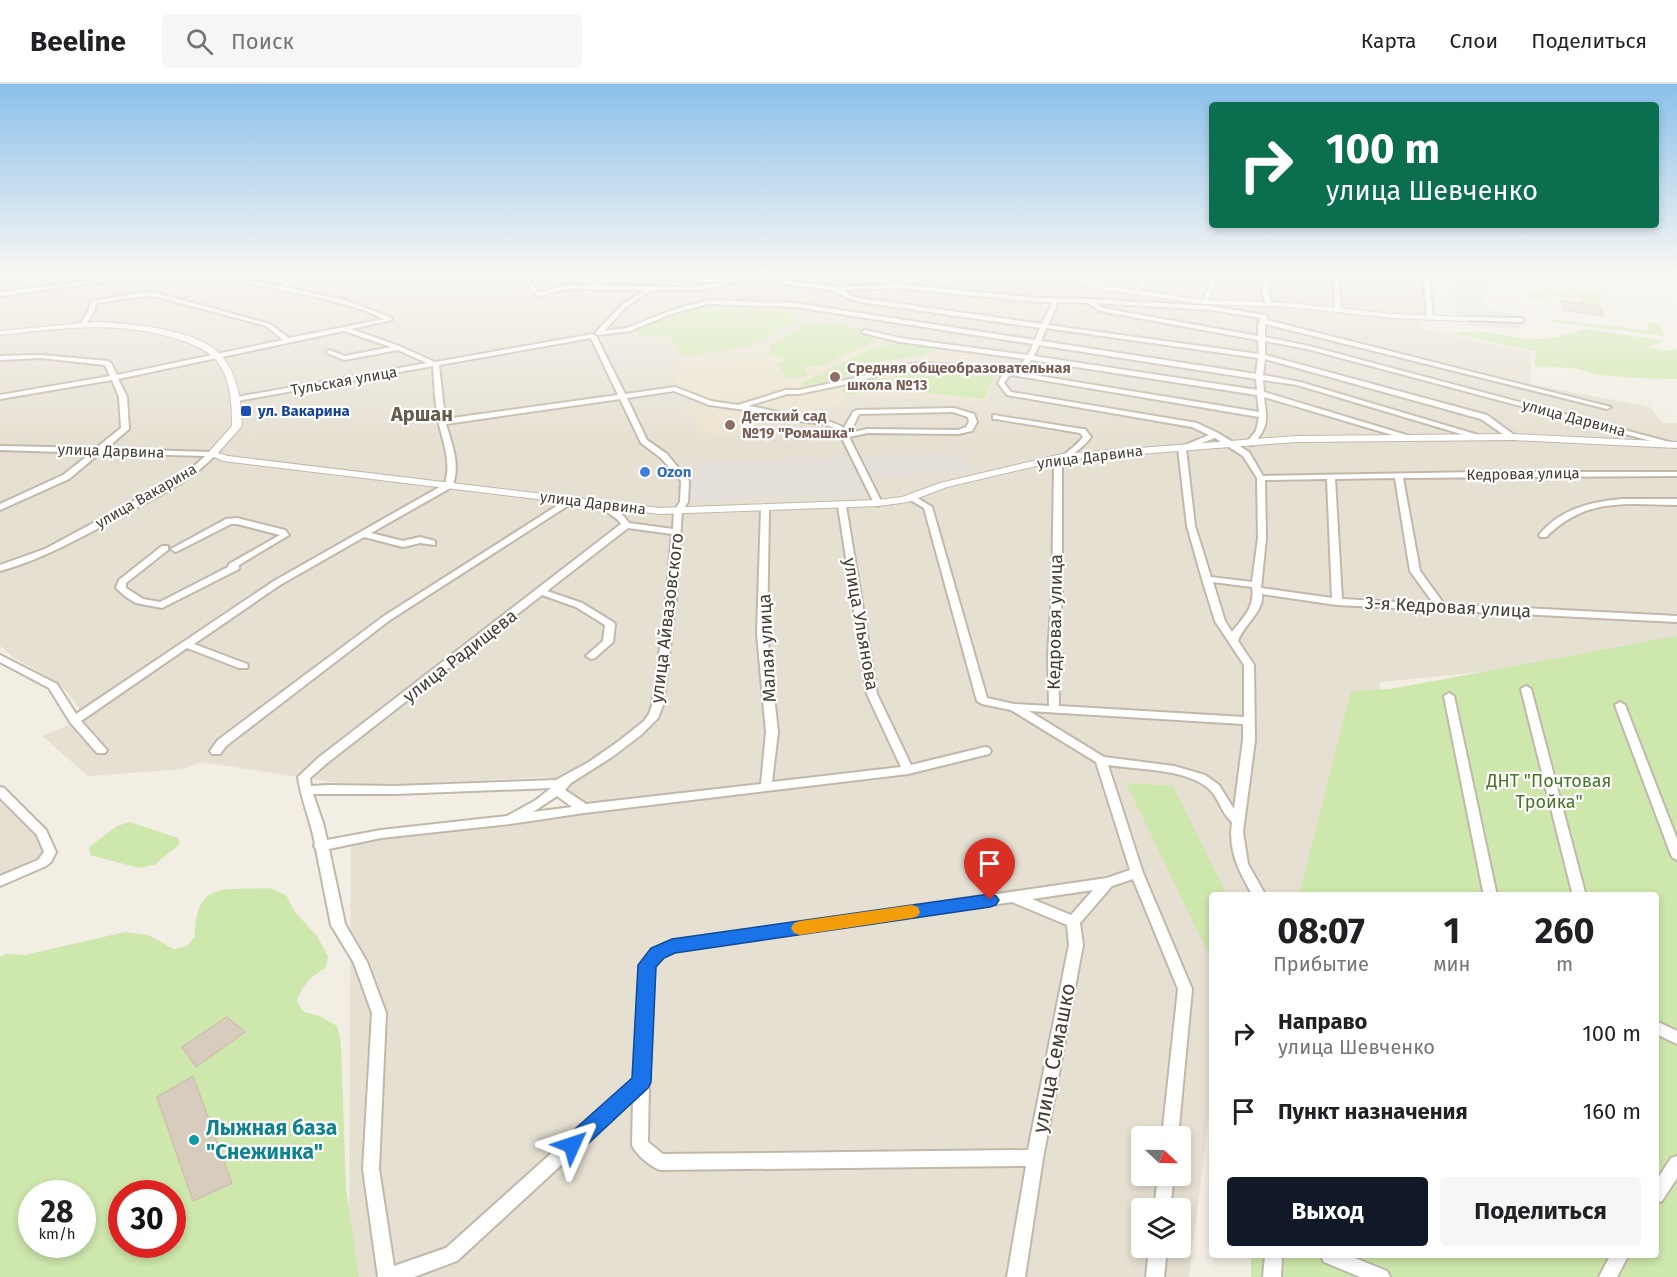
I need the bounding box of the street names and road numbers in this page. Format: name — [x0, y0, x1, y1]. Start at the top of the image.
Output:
street label: Тульская улица — [289, 363, 399, 399]
street label: улица Дарвина — [1520, 396, 1628, 440]
street label: улица Дарвина — [57, 440, 165, 462]
street label: улица Дарвина — [1036, 442, 1144, 472]
street label: улица Вакарина — [92, 460, 200, 532]
street label: Кедровая улица — [1466, 464, 1580, 484]
street label: улица Дарвина — [539, 488, 647, 518]
street label: улица Айвазовского — [646, 532, 688, 704]
street label: Кедровая улица — [1043, 554, 1067, 690]
street label: улица Ульянова — [839, 556, 883, 692]
street label: 3-я Кедровая улица — [1364, 592, 1532, 622]
street label: Малая улица — [753, 593, 781, 703]
street label: улица Радищева — [399, 605, 521, 707]
street label: улица Семашко — [1027, 981, 1081, 1135]

